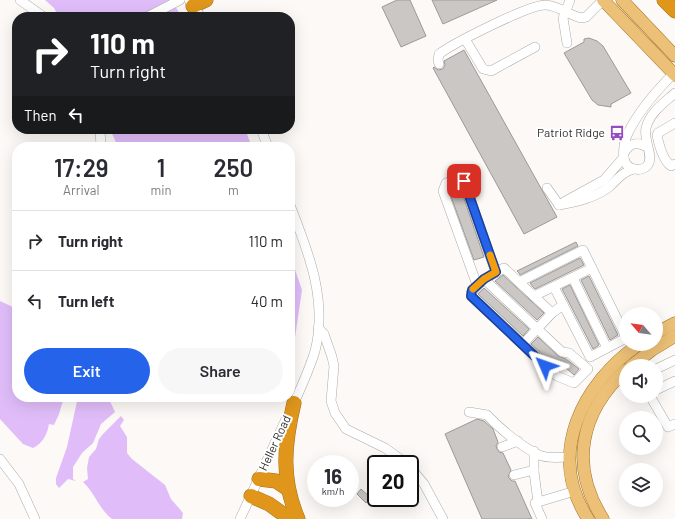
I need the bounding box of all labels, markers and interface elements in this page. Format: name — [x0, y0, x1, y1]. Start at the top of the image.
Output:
text: 110 m — [90, 26, 155, 60]
icon: right — [24, 28, 76, 80]
text: Turn right — [90, 60, 166, 82]
icon: left — [65, 104, 87, 126]
text: Then — [24, 106, 57, 124]
bus stop icon: Patriot Ridge — [608, 124, 626, 142]
place label: Patriot Ridge — [537, 125, 605, 139]
text: 17:29 — [54, 153, 109, 182]
text: 1 — [157, 153, 165, 182]
text: 250 — [213, 153, 253, 182]
pin — [447, 164, 481, 198]
icon: arrive — [453, 170, 475, 192]
text: Arrival — [63, 182, 99, 198]
text: min — [150, 182, 172, 198]
text: m — [228, 182, 239, 198]
icon: right — [24, 230, 46, 252]
text: Turn right — [58, 232, 123, 250]
text: 110 m — [249, 232, 283, 250]
icon: left — [24, 290, 46, 312]
text: Turn left — [58, 292, 114, 310]
text: 40 m — [251, 292, 283, 310]
north arrow — [619, 307, 663, 351]
map controls — [619, 307, 663, 507]
position arrow — [524, 345, 566, 387]
button: Exit — [24, 348, 150, 394]
button: Share — [158, 348, 283, 394]
button: sound — [619, 359, 663, 403]
button: search — [619, 411, 663, 455]
street label: Heller Road — [255, 413, 293, 472]
speed limit sign: 20 — [367, 455, 419, 507]
button: layers — [619, 463, 663, 507]
text: 16 — [324, 464, 342, 488]
text: km/h — [322, 485, 344, 497]

